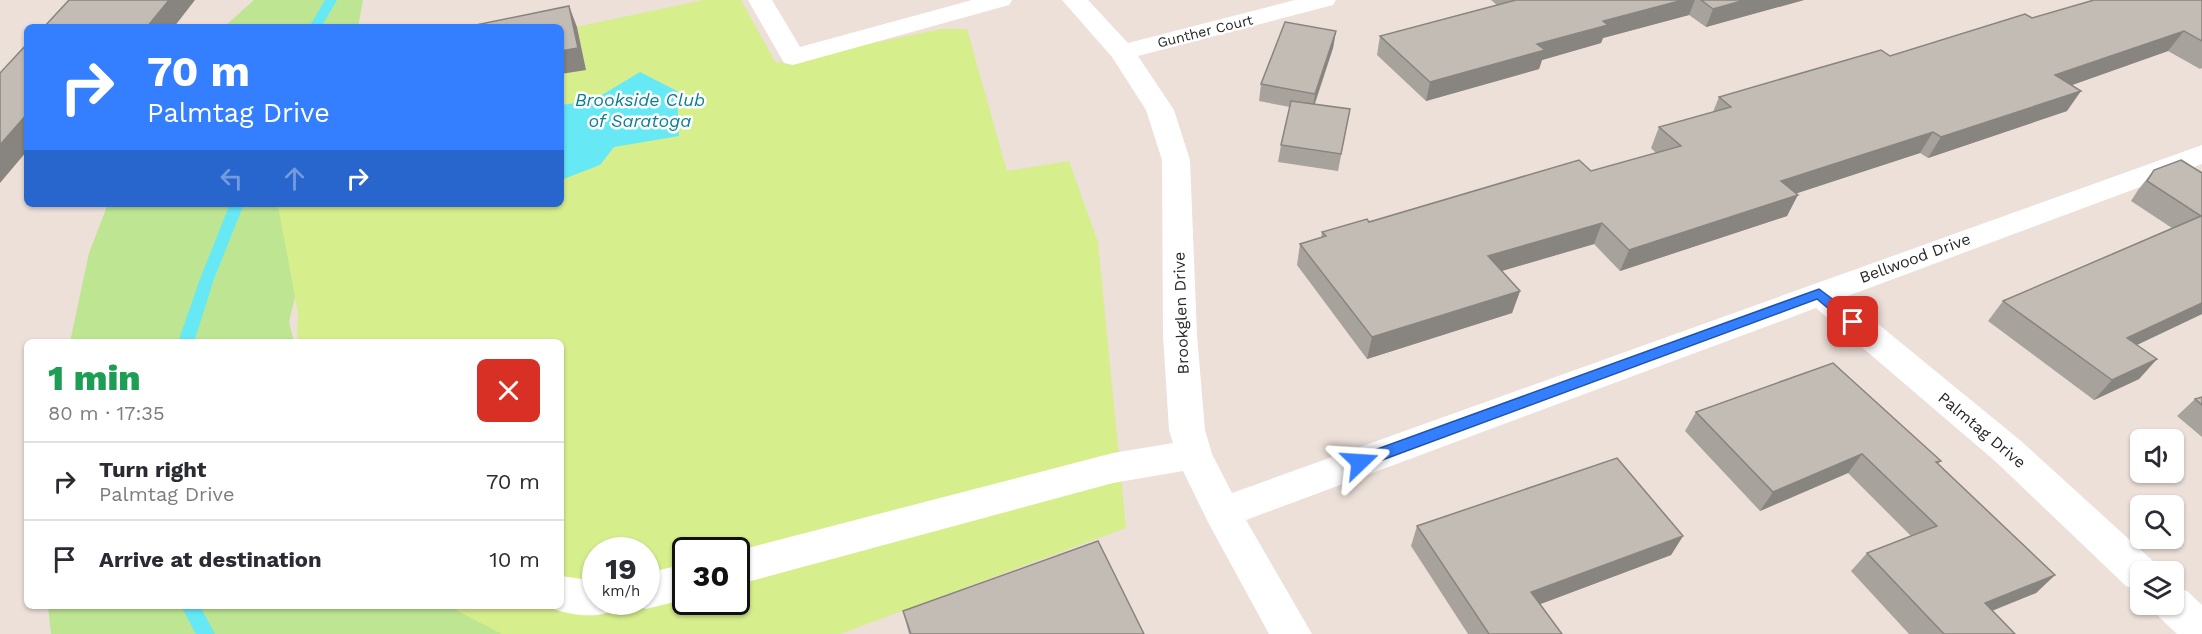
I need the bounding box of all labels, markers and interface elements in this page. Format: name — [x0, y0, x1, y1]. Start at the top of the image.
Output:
street label: Gunther Court — [1156, 11, 1255, 51]
text: 70 m — [147, 47, 250, 96]
icon: right — [48, 48, 126, 126]
water label: Brookside Club of Saratoga — [575, 89, 705, 131]
text: Palmtag Drive — [147, 97, 330, 129]
icon: left — [215, 162, 248, 195]
icon: ahead — [278, 162, 311, 195]
icon: right — [341, 162, 374, 195]
street label: Bellwood Drive — [1857, 229, 1973, 287]
street label: Brookglen Drive — [1169, 251, 1193, 375]
pin — [1827, 296, 1878, 347]
icon: arrive — [1836, 305, 1869, 338]
text: 1 min — [48, 357, 141, 399]
button: close — [477, 359, 540, 422]
street label: Palmtag Drive — [1934, 388, 2030, 472]
text: 80 m · 17:35 — [48, 401, 165, 425]
map controls — [2130, 429, 2184, 615]
button: sound — [2130, 429, 2184, 483]
position arrow — [1328, 430, 1392, 494]
text: Turn right — [99, 457, 206, 482]
icon: right — [48, 465, 81, 498]
text: 70 m — [486, 469, 540, 494]
text: Palmtag Drive — [99, 482, 234, 506]
button: search — [2130, 495, 2184, 549]
speed limit sign: 30 — [672, 537, 750, 615]
icon: arrive — [48, 543, 81, 576]
text: Arrive at destination — [99, 547, 322, 572]
text: 10 m — [489, 547, 540, 572]
text: 19 — [605, 551, 637, 586]
button: layers — [2130, 561, 2184, 615]
text: km/h — [602, 582, 640, 600]

